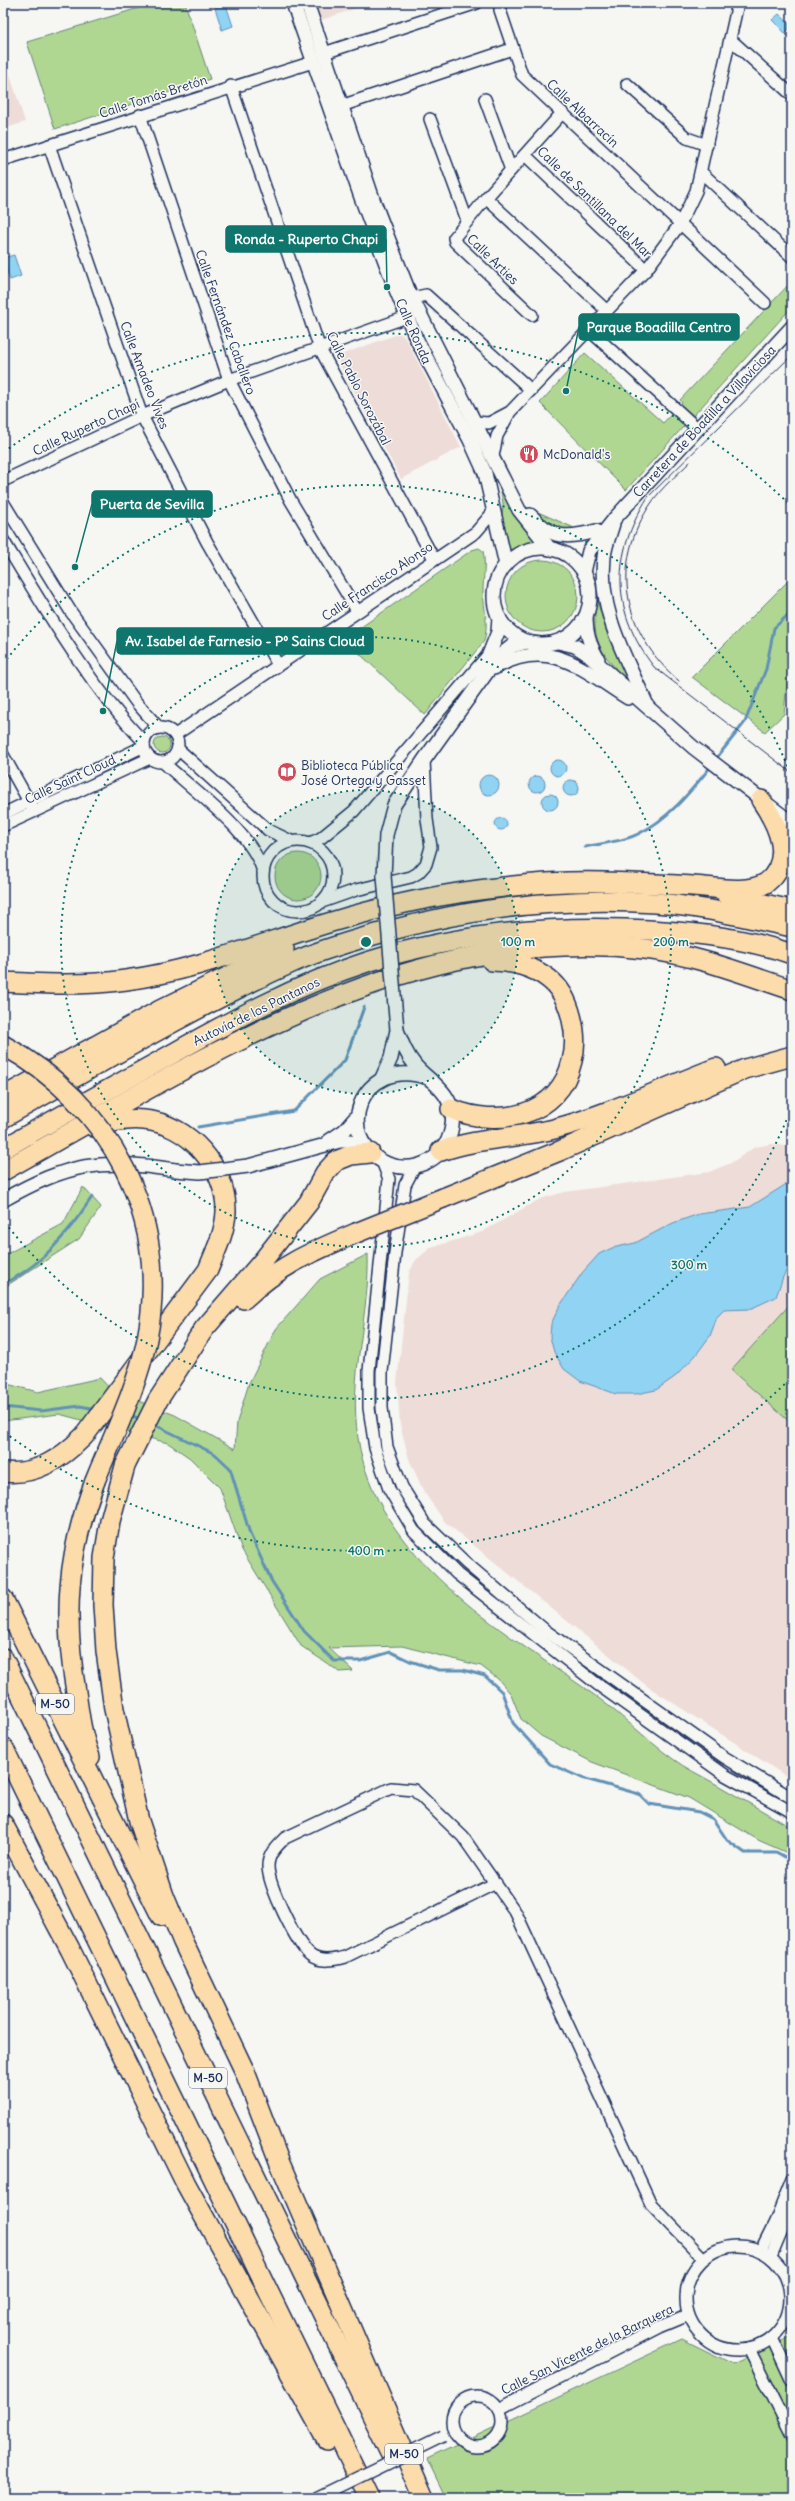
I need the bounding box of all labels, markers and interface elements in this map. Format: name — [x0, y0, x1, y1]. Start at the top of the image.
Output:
street label: Calle Tomás Bretón — [97, 71, 210, 122]
street label: Calle Albarracín — [543, 76, 623, 151]
street label: Calle de Santillana del Mar — [533, 143, 656, 262]
callout: Ronda - Ruperto Chapi — [226, 226, 386, 252]
text: Ronda - Ruperto Chapi — [234, 230, 378, 248]
street label: Calle Arties — [463, 230, 522, 288]
street label: Calle Fernández Caballero — [191, 247, 260, 397]
street label: Calle Ronda — [392, 296, 436, 367]
callout: Parque Boadilla Centro — [579, 314, 739, 340]
text: Parque Boadilla Centro — [587, 318, 732, 336]
street label: Calle Amadeo Vives — [116, 319, 173, 432]
street label: Calle Pablo Sorozábal — [323, 329, 395, 448]
street label: Carretera de Boadilla a Villaviciosa — [629, 342, 779, 501]
street label: Calle Ruperto Chapí — [30, 395, 142, 460]
restaurant icon: McDonald's — [518, 443, 540, 465]
place label: McDonald's — [543, 446, 610, 463]
callout: Puerta de Sevilla — [92, 491, 212, 517]
text: Puerta de Sevilla — [100, 495, 204, 513]
street label: Calle Francisco Alonso — [318, 538, 436, 625]
callout: Av. Isabel de Farnesio - Pº Sains Cloud — [117, 628, 373, 654]
text: Av. Isabel de Farnesio - Pº Sains Cloud — [125, 632, 366, 650]
street label: Calle Saint Cloud — [22, 751, 119, 808]
place label: Biblioteca Pública José Ortega y Gasset — [301, 757, 426, 789]
library icon: Biblioteca Pública José Ortega y Gasset — [276, 761, 298, 783]
text: 100 m — [501, 934, 535, 949]
text: 200 m — [653, 934, 689, 949]
centre of rings — [359, 935, 373, 949]
street label: Autovía de los Pantanos — [190, 973, 323, 1050]
text: 300 m — [671, 1257, 707, 1272]
text: 400 m — [348, 1543, 385, 1558]
road number: M-50 — [36, 1694, 74, 1714]
road number: M-50 — [189, 2068, 227, 2088]
street label: Calle San Vicente de la Barquera — [498, 2300, 676, 2399]
road number: M-50 — [385, 2444, 423, 2464]

